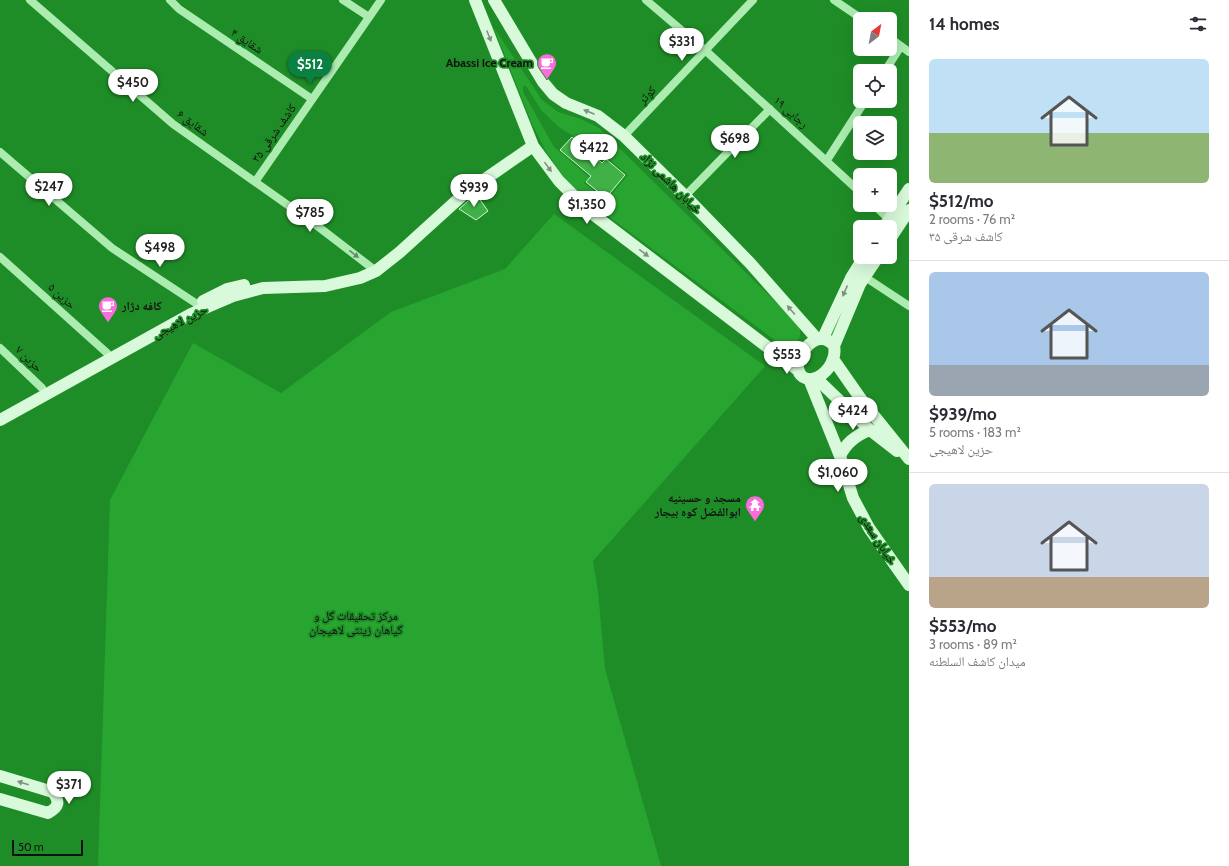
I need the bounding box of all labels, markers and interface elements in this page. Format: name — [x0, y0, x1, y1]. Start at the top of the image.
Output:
north arrow — [853, 12, 897, 56]
map controls — [853, 12, 897, 264]
icon: filters — [1187, 13, 1209, 35]
text: 14 homes — [929, 14, 999, 34]
street label: شقایق ۴ — [228, 24, 266, 57]
pin: $331 — [658, 28, 706, 62]
one-way arrow — [487, 31, 493, 43]
text: $331 — [669, 33, 695, 49]
pin: $512 — [286, 51, 334, 85]
cafe icon: Abassi Ice Cream — [536, 52, 558, 80]
place label: Abassi Ice Cream — [446, 55, 533, 70]
text: $512 — [297, 56, 323, 72]
button: locate — [853, 64, 897, 108]
pin: $450 — [109, 69, 157, 103]
text: $450 — [117, 74, 149, 90]
street label: کوثر — [634, 82, 659, 108]
icon: home — [1033, 85, 1105, 157]
street label: رجایی ۱۹ — [771, 92, 812, 131]
street label: کاشف شرقی ۳۵ — [248, 101, 299, 165]
street label: شقایق ۶ — [174, 106, 212, 139]
one-way arrow — [583, 109, 594, 115]
button: layers — [853, 116, 897, 160]
pin: $698 — [711, 125, 759, 159]
text: $698 — [720, 130, 750, 146]
pin: $422 — [570, 134, 618, 168]
text: $422 — [579, 139, 609, 155]
street label: خیابان هاشمی نژاد — [638, 149, 705, 217]
one-way arrow — [544, 161, 553, 172]
button: + — [853, 168, 897, 212]
pin: $247 — [25, 173, 73, 207]
pin: $939 — [450, 174, 498, 208]
text: $247 — [34, 178, 64, 194]
text: $939 — [459, 179, 489, 195]
pin: $1,350 — [554, 191, 620, 225]
text: $512/mo — [929, 191, 993, 211]
text: $1,350 — [568, 196, 606, 212]
pin: $785 — [286, 199, 334, 233]
text: $785 — [295, 204, 325, 220]
text: 2 rooms · 76 m² — [929, 211, 1015, 227]
button: − — [853, 220, 897, 264]
text: کاشف شرقی ۳۵ — [929, 228, 1003, 244]
pin: $498 — [136, 234, 184, 268]
text: $498 — [145, 239, 175, 255]
one-way arrow — [639, 249, 650, 258]
one-way arrow — [349, 250, 360, 259]
street label: حزین ۵ — [45, 279, 79, 312]
one-way arrow — [842, 285, 848, 296]
cafe icon: کافه دژار — [97, 295, 119, 323]
place label: کافه دژار — [121, 298, 163, 313]
icon: home — [1033, 298, 1105, 370]
street label: حزین لاهیجی — [150, 301, 210, 342]
one-way arrow — [786, 305, 796, 315]
pin: $553 — [763, 341, 811, 375]
street label: حزین ۷ — [13, 342, 46, 375]
text: $553 — [773, 346, 801, 362]
pin: $424 — [829, 397, 877, 431]
text: $424 — [838, 402, 868, 418]
text: $939/mo — [929, 404, 997, 424]
text: 5 rooms · 183 m² — [929, 424, 1021, 440]
text: حزین لاهیجی — [929, 441, 993, 457]
pin: $1,060 — [805, 459, 871, 493]
text: $1,060 — [818, 464, 858, 480]
place label: مسجد و حسینیه ابوالفضل کوه بیجار — [654, 490, 741, 520]
temple icon: مسجد و حسینیه ابوالفضل کوه بیجار — [744, 494, 766, 522]
icon: home — [1033, 510, 1105, 582]
street label: خیابان سعدی — [856, 511, 900, 567]
park label: مرکز تحقیقات گل و گیاهان زینتی لاهیجان — [309, 608, 403, 637]
text: $553/mo — [929, 616, 996, 636]
text: 3 rooms · 89 m² — [929, 636, 1017, 652]
text: میدان کاشف السلطنه — [929, 653, 1026, 669]
pin: $371 — [45, 771, 93, 805]
text: $371 — [56, 776, 82, 792]
one-way arrow — [16, 780, 28, 786]
scale bar — [12, 838, 83, 857]
text: 50 m — [18, 840, 44, 854]

